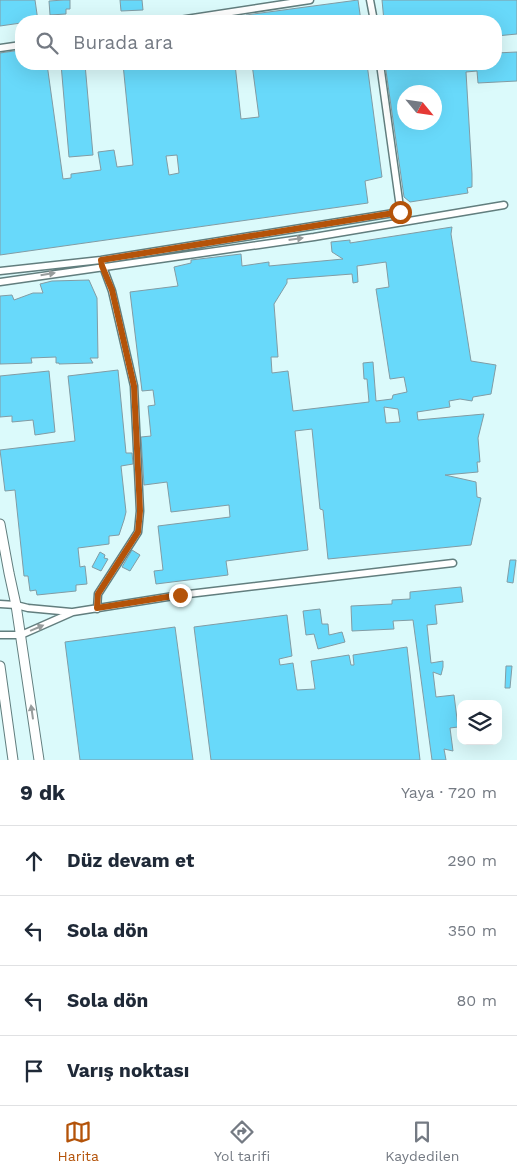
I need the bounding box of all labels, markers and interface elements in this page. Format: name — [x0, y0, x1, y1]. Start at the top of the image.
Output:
search box — [15, 15, 502, 70]
icon: search — [33, 29, 61, 57]
text: Burada ara — [73, 31, 173, 54]
north arrow — [397, 85, 442, 130]
route start — [389, 201, 412, 224]
one-way arrow — [288, 235, 304, 243]
one-way arrow — [41, 270, 57, 278]
route end — [169, 584, 192, 607]
one-way arrow — [30, 623, 44, 631]
map controls — [457, 700, 502, 745]
button: layers — [457, 700, 502, 745]
one-way arrow — [27, 703, 35, 719]
text: 9 dk — [20, 780, 65, 805]
text: Yaya · 720 m — [401, 783, 497, 802]
icon: ahead — [20, 847, 48, 875]
text: Düz devam et — [67, 849, 194, 872]
text: 290 m — [447, 851, 497, 870]
icon: left — [20, 917, 48, 945]
text: Sola dön — [67, 919, 148, 942]
text: 350 m — [448, 921, 497, 940]
icon: left — [20, 987, 48, 1015]
text: Sola dön — [67, 989, 148, 1012]
text: 80 m — [456, 991, 497, 1010]
icon: arrive — [20, 1057, 48, 1085]
text: Varış noktası — [67, 1059, 189, 1082]
tab: Harita — [58, 1118, 99, 1164]
tab: Yol tarifi — [214, 1118, 270, 1164]
tab: Kaydedilen — [385, 1118, 459, 1164]

